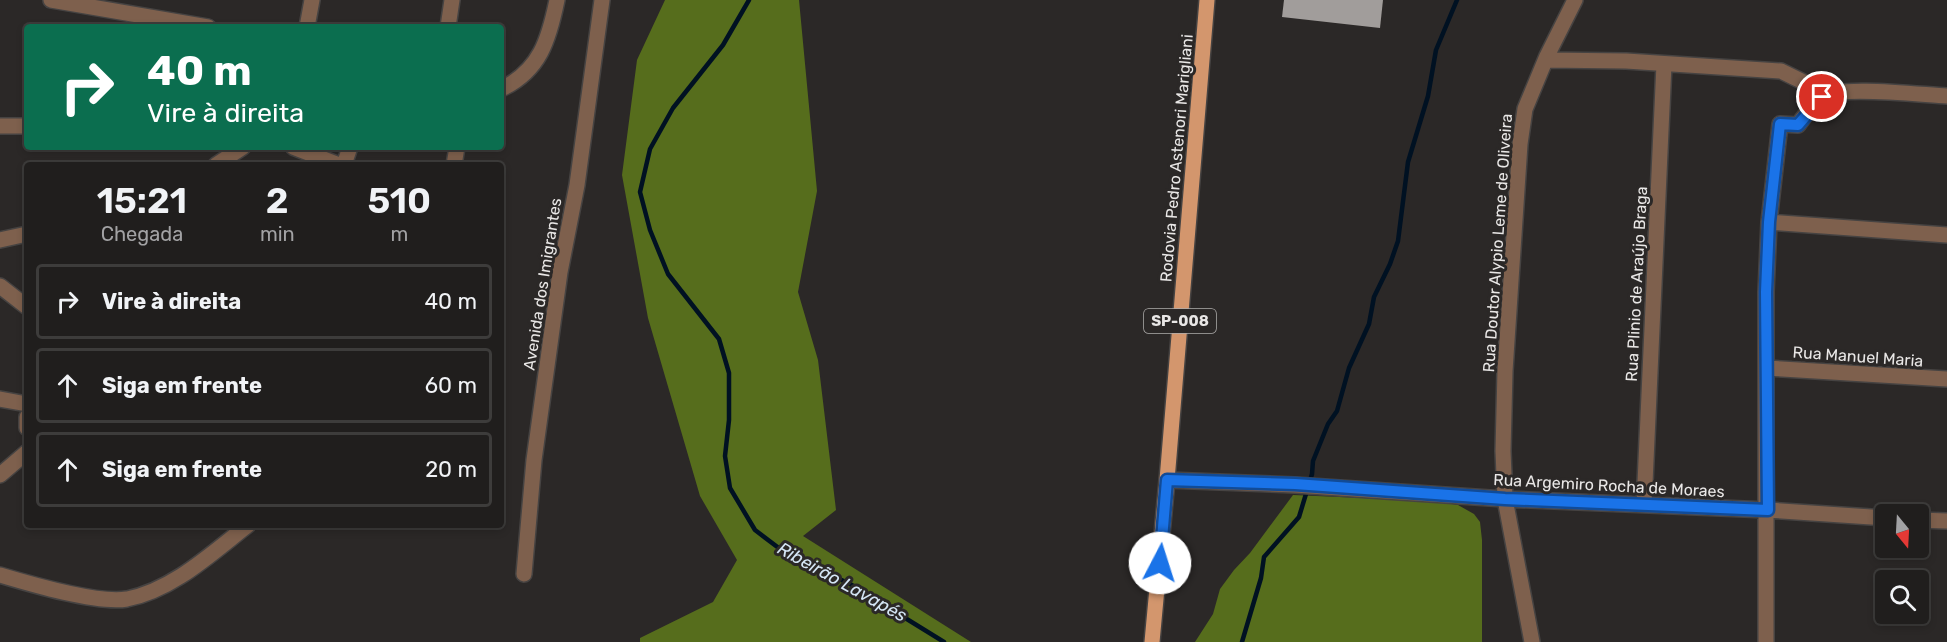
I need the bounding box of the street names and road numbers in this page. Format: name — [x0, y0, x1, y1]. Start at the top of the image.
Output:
street label: Rodovia Pedro Astenori Marigliani — [1156, 33, 1197, 283]
street label: Rua Doutor Alypio Leme de Oliveira — [1479, 113, 1516, 373]
street label: Rua Plinio de Araújo Braga — [1622, 186, 1651, 382]
street label: Avenida dos Imigrantes — [519, 197, 565, 372]
road number: SP-008 — [1144, 309, 1216, 333]
street label: Rua Manuel Maria — [1792, 342, 1924, 371]
street label: Rua Argemiro Rocha de Moraes — [1493, 470, 1725, 501]

